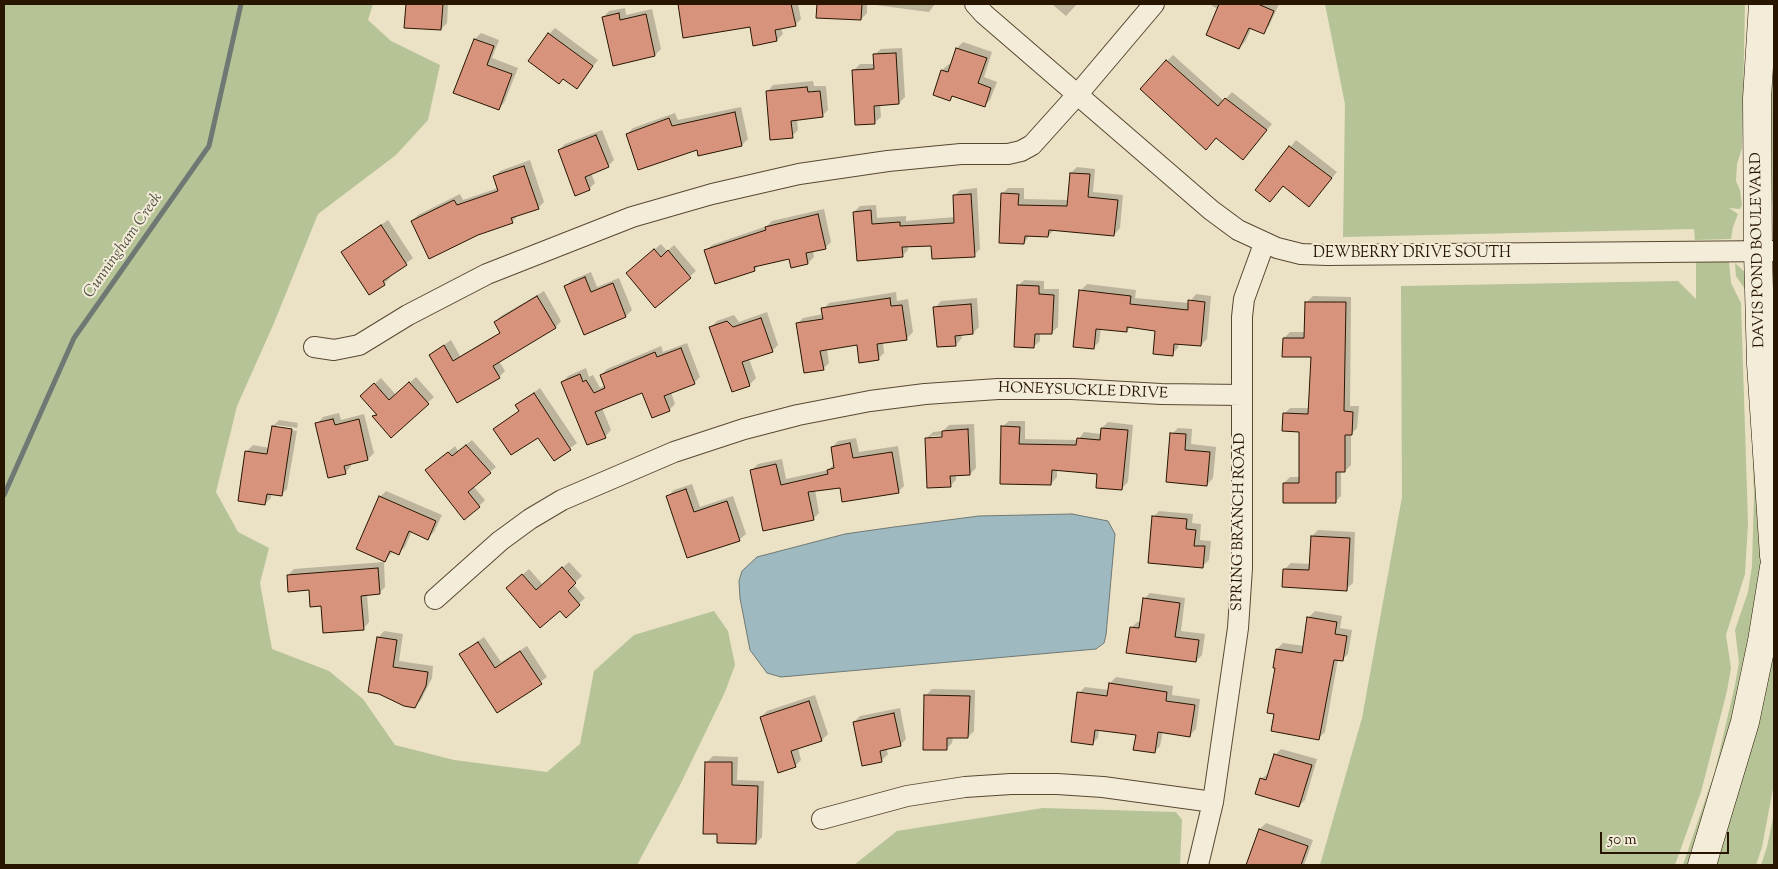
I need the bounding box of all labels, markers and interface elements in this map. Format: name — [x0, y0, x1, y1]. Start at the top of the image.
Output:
street label: DAVIS POND BOULEVARD — [1748, 152, 1770, 348]
water label: Cunningham Creek — [80, 189, 168, 303]
street label: DEWBERRY DRIVE SOUTH — [1313, 245, 1511, 263]
street label: HONEYSUCKLE DRIVE — [998, 380, 1168, 404]
street label: SPRING BRANCH ROAD — [1229, 433, 1251, 611]
scale bar — [1603, 822, 1732, 854]
text: 50 m — [1608, 830, 1637, 851]

